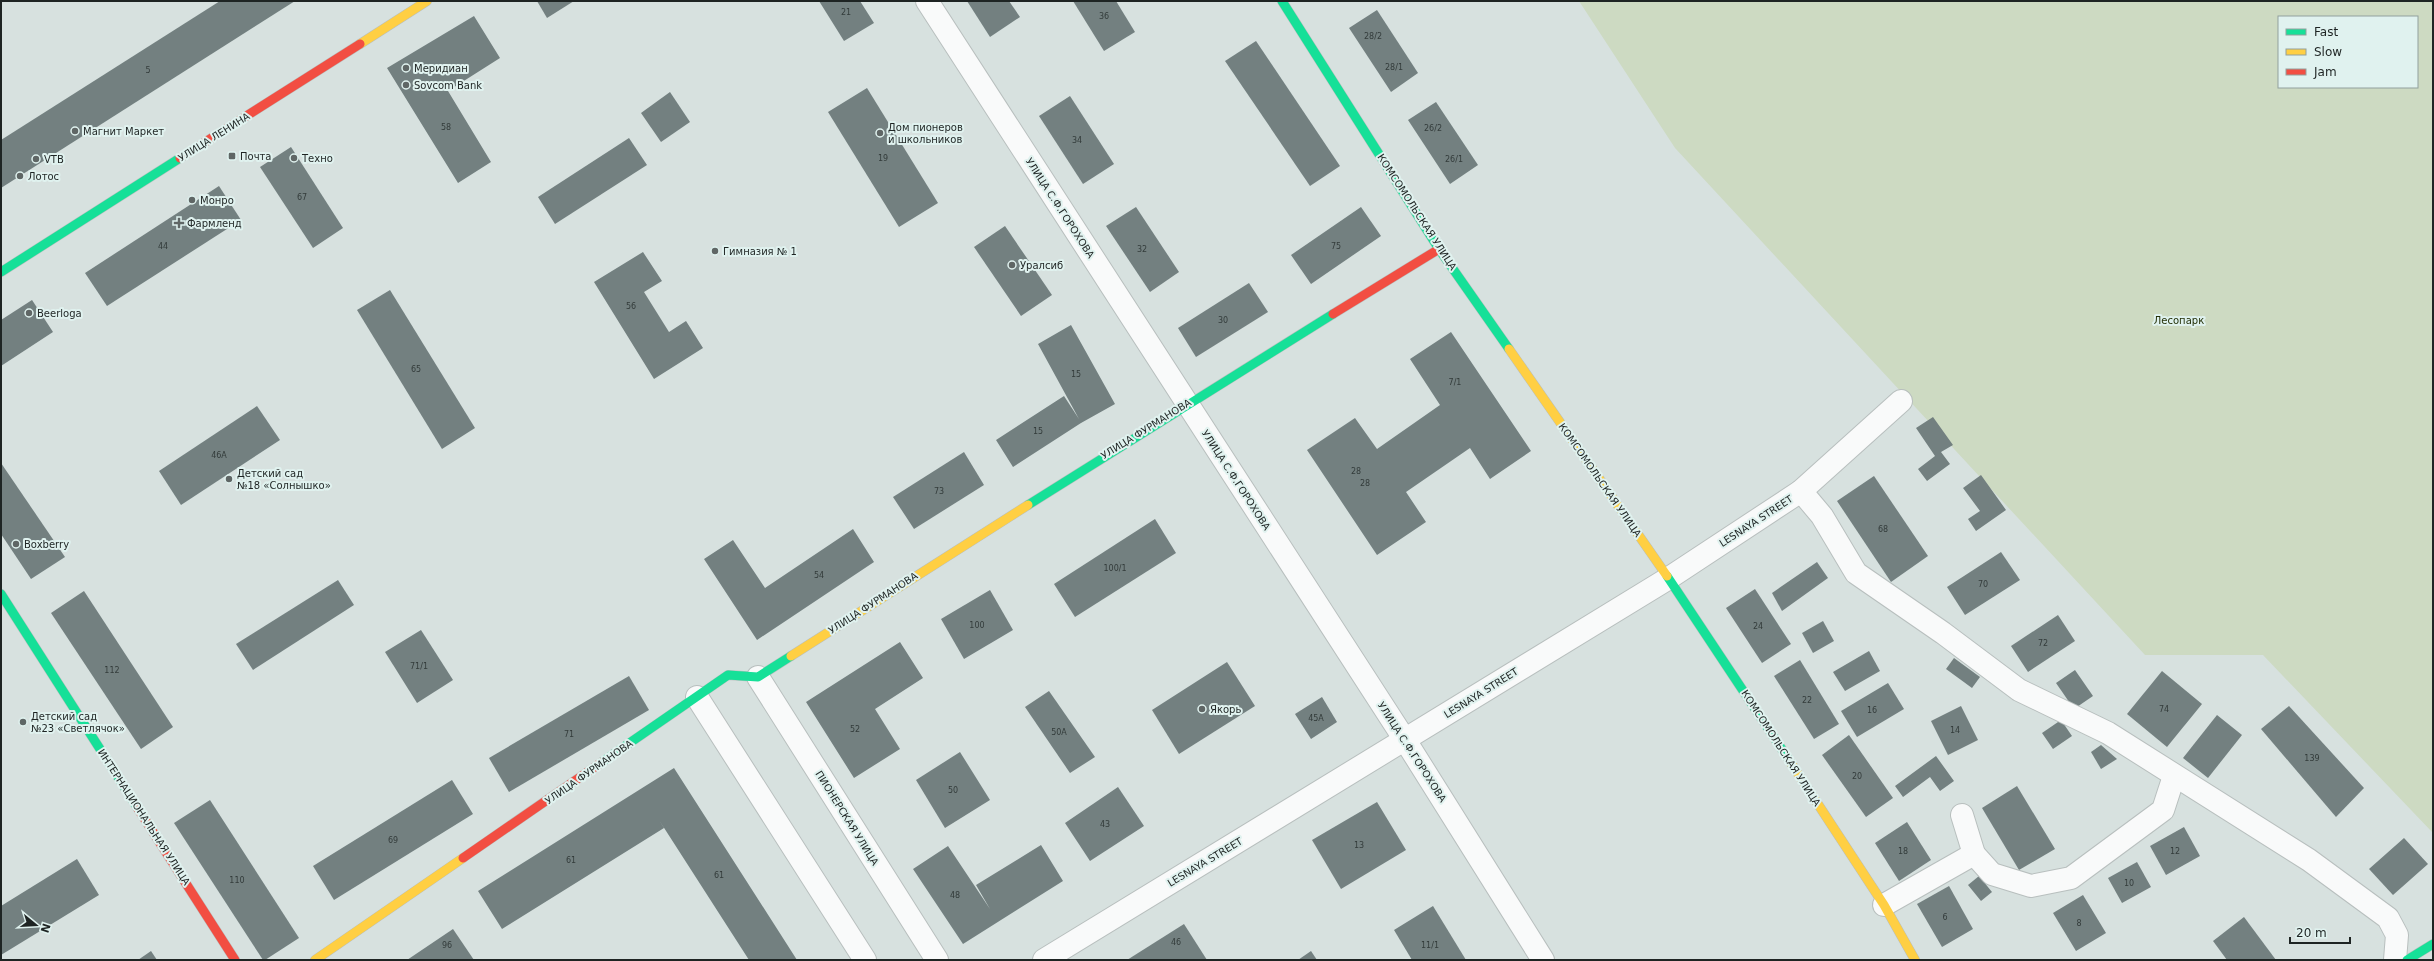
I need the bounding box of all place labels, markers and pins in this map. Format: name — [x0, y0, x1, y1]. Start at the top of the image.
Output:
marker: Меридиан — [401, 63, 411, 73]
place label: Меридиан — [414, 63, 468, 74]
marker: Sovcom Bank — [401, 80, 411, 90]
place label: Sovcom Bank — [414, 80, 482, 91]
place label: Дом пионеров и школьников — [888, 122, 963, 145]
marker: Магнит Маркет — [70, 126, 80, 136]
place label: Магнит Маркет — [83, 126, 164, 137]
marker: Дом пионеров и школьников — [875, 128, 885, 138]
marker: Почта — [227, 151, 237, 161]
place label: Почта — [240, 151, 272, 162]
marker: Техно — [289, 153, 299, 163]
place label: Техно — [301, 153, 333, 164]
marker: VTB — [31, 154, 41, 164]
place label: VTB — [44, 154, 64, 165]
marker: Лотос — [15, 171, 25, 181]
place label: Лотос — [28, 171, 59, 182]
marker: Монро — [187, 195, 197, 205]
place label: Монро — [200, 195, 234, 206]
marker: Фармленд — [174, 218, 184, 228]
place label: Фармленд — [187, 218, 242, 229]
marker: Гимназия № 1 — [710, 246, 720, 256]
place label: Гимназия № 1 — [723, 246, 797, 257]
marker: Уралсиб — [1007, 260, 1017, 270]
place label: Уралсиб — [1020, 260, 1063, 271]
marker: Beerloga — [24, 308, 34, 318]
place label: Beerloga — [37, 308, 82, 319]
place label: Детский сад №18 «Солнышко» — [237, 468, 331, 491]
marker: Детский сад №18 «Солнышко» — [224, 474, 234, 484]
marker: Boxberry — [11, 539, 21, 549]
place label: Boxberry — [24, 539, 69, 550]
marker: Якорь — [1197, 704, 1207, 714]
place label: Якорь — [1210, 704, 1241, 715]
place label: Детский сад №23 «Светлячок» — [31, 711, 125, 734]
marker: Детский сад №23 «Светлячок» — [18, 717, 28, 727]

